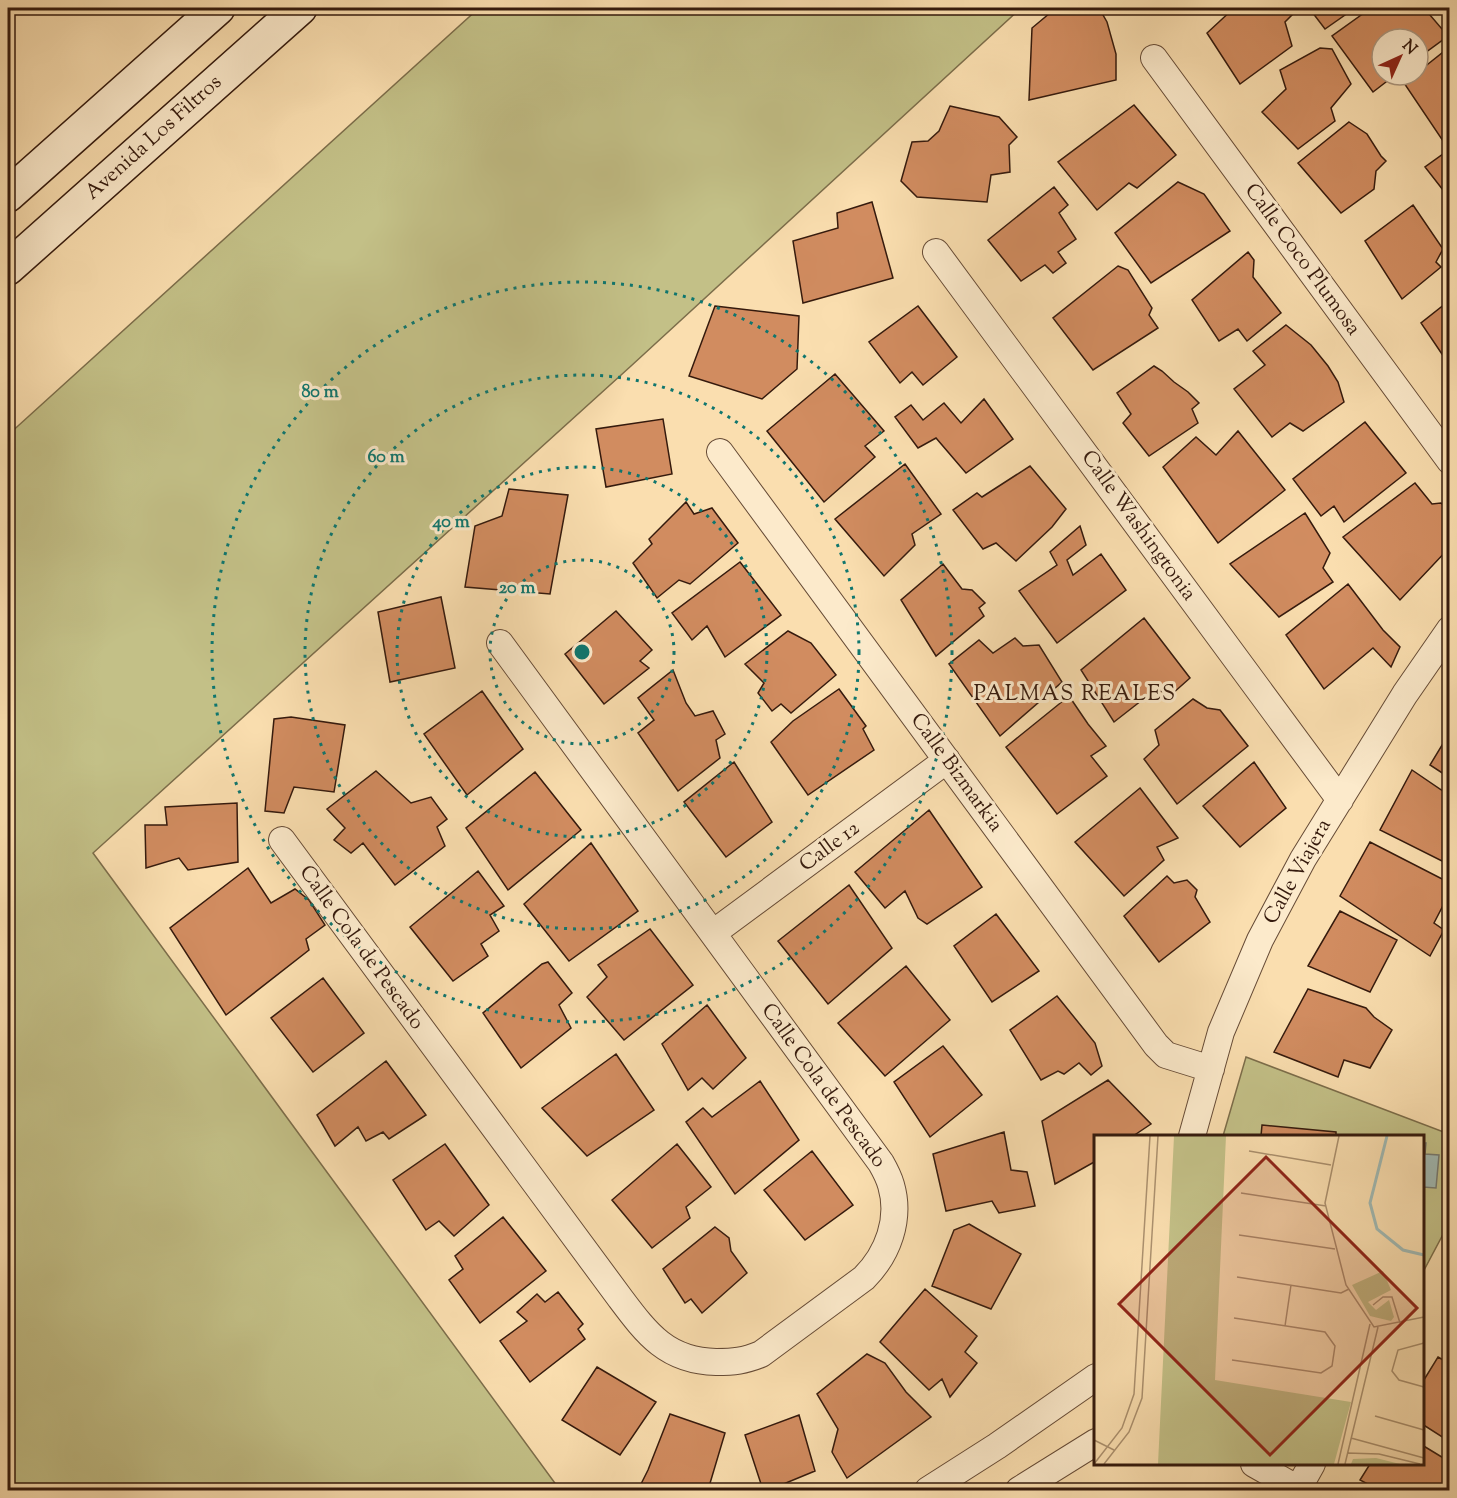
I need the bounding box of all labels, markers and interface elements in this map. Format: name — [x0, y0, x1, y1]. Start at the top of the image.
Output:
north arrow — [1370, 27, 1430, 87]
text: N — [1396, 36, 1422, 61]
street label: Avenida Los Filtros — [79, 68, 229, 208]
street label: Calle Coco Plumosa — [1237, 178, 1368, 342]
text: 80 m — [301, 380, 339, 406]
text: 60 m — [367, 445, 405, 471]
street label: Calle Washingtonia — [1073, 445, 1203, 608]
text: 40 m — [431, 510, 470, 536]
text: 20 m — [499, 576, 535, 602]
centre of rings — [572, 642, 592, 662]
district label: PALMAS REALES — [973, 679, 1177, 711]
street label: Calle Bizmarkia — [902, 707, 1010, 839]
street label: Calle 12 — [793, 814, 867, 880]
street label: Calle Viajera — [1257, 814, 1339, 930]
street label: Calle Cola de Pescado — [291, 860, 431, 1036]
street label: Calle Cola de Pescado — [753, 998, 893, 1174]
inset map — [1094, 1135, 1424, 1465]

